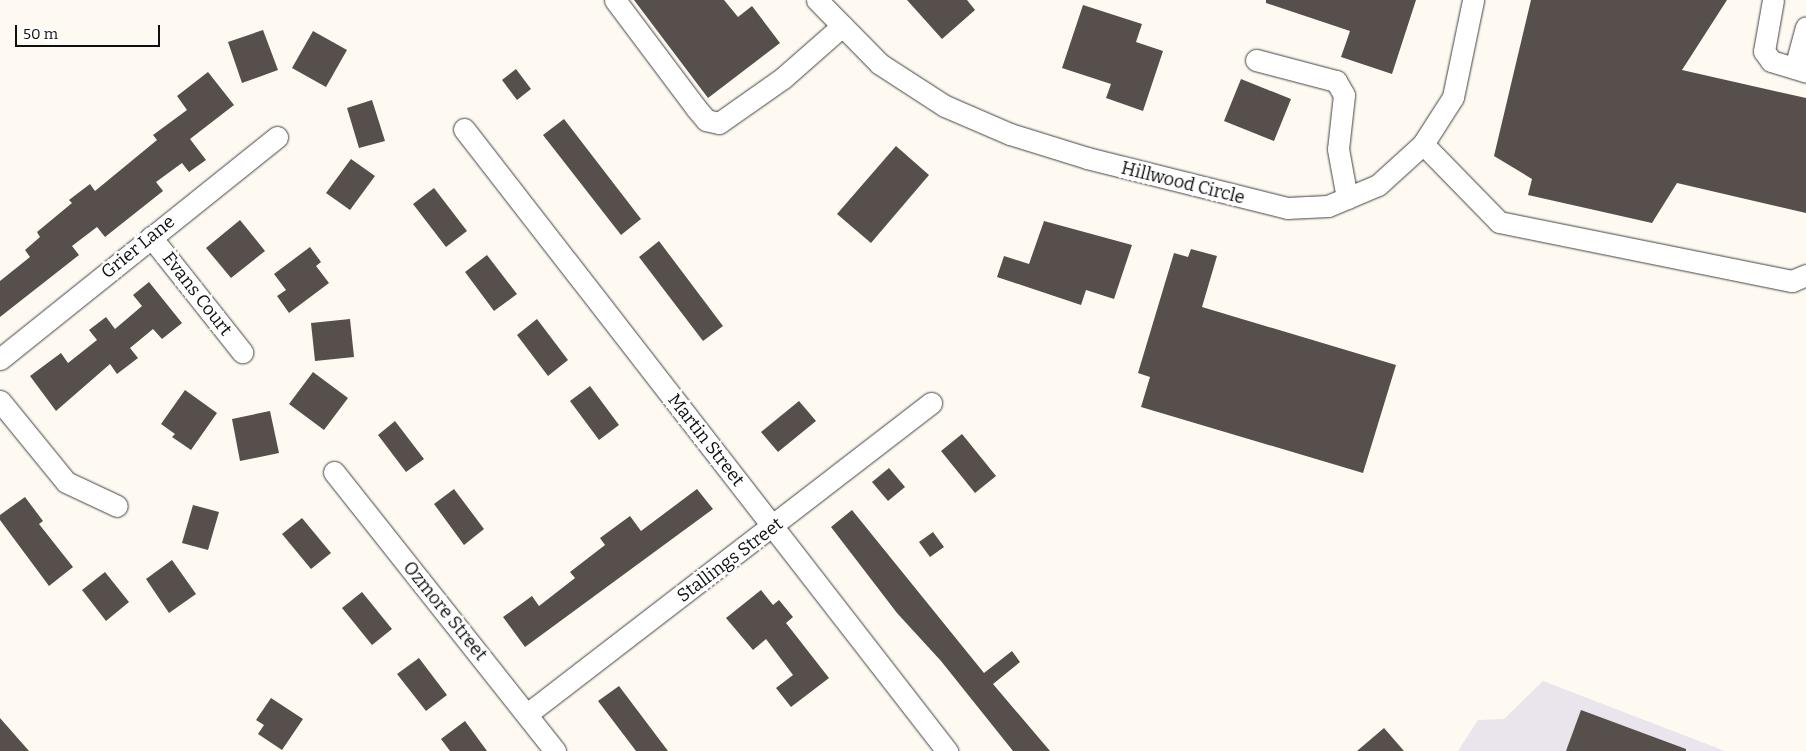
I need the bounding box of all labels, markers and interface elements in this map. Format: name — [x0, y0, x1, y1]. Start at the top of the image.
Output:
scale bar — [18, 15, 162, 47]
text: 50 m — [23, 25, 58, 43]
street label: Hillwood Circle — [1119, 157, 1247, 209]
street label: Grier Lane — [97, 211, 179, 283]
street label: Evans Court — [158, 248, 236, 340]
street label: Martin Street — [663, 390, 749, 490]
street label: Stallings Street — [673, 513, 787, 607]
street label: Ozmore Street — [398, 557, 492, 665]

